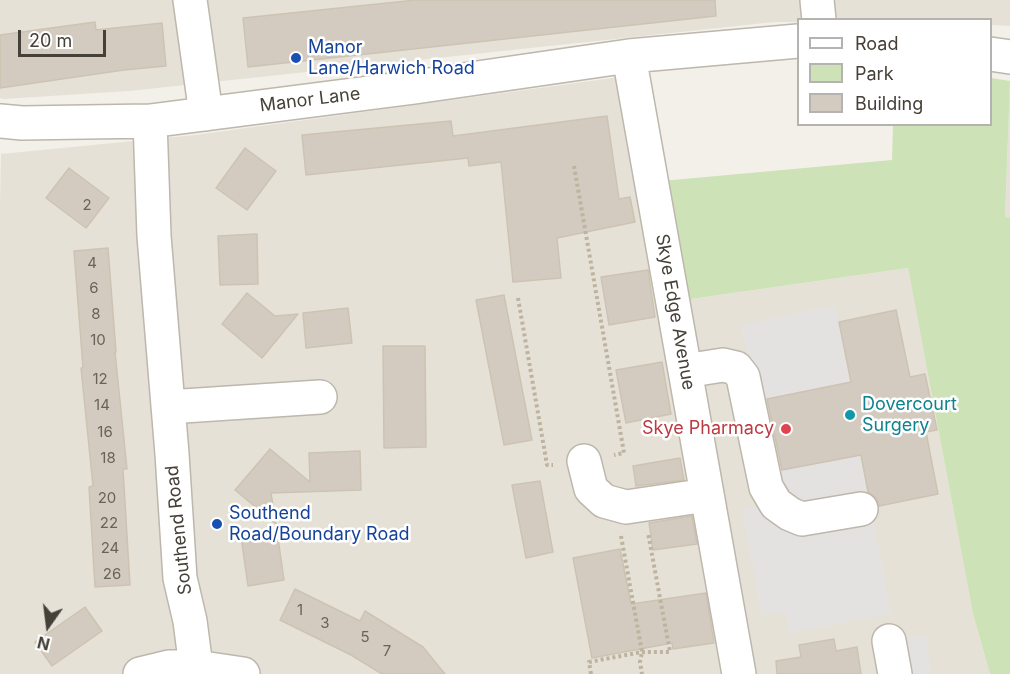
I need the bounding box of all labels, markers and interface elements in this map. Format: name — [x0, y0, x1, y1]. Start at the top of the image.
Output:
scale bar — [21, 18, 110, 56]
legend — [797, 18, 992, 126]
text: 20 m — [29, 30, 72, 51]
text: Road — [855, 33, 898, 54]
place label: Manor Lane/Harwich Road — [308, 37, 475, 80]
marker: Manor Lane/Harwich Road — [289, 51, 303, 65]
text: Park — [855, 63, 894, 84]
street label: Manor Lane — [259, 83, 361, 117]
text: Building — [855, 93, 923, 114]
house number: 2 — [82, 196, 92, 214]
street label: Skye Edge Avenue — [651, 232, 699, 392]
house number: 4 — [87, 254, 97, 272]
house number: 6 — [89, 279, 99, 297]
house number: 8 — [91, 305, 101, 323]
house number: 10 — [90, 331, 106, 349]
house number: 12 — [92, 370, 108, 388]
place label: Dovercourt Surgery — [862, 394, 957, 436]
house number: 14 — [94, 396, 110, 414]
marker: Dovercourt Surgery — [843, 408, 857, 422]
place label: Skye Pharmacy — [642, 418, 774, 440]
marker: Skye Pharmacy — [779, 422, 793, 436]
house number: 16 — [97, 423, 113, 441]
house number: 18 — [100, 449, 116, 467]
street label: Southend Road — [161, 464, 197, 596]
house number: 20 — [98, 489, 116, 507]
place label: Southend Road/Boundary Road — [229, 503, 410, 546]
house number: 22 — [100, 514, 118, 532]
marker: Southend Road/Boundary Road — [210, 517, 224, 531]
house number: 24 — [101, 539, 119, 557]
house number: 26 — [103, 565, 121, 583]
north arrow — [18, 596, 78, 656]
house number: 1 — [297, 601, 303, 619]
house number: 3 — [320, 614, 330, 632]
house number: 5 — [360, 628, 370, 646]
text: N — [35, 632, 52, 655]
house number: 7 — [383, 642, 391, 660]

